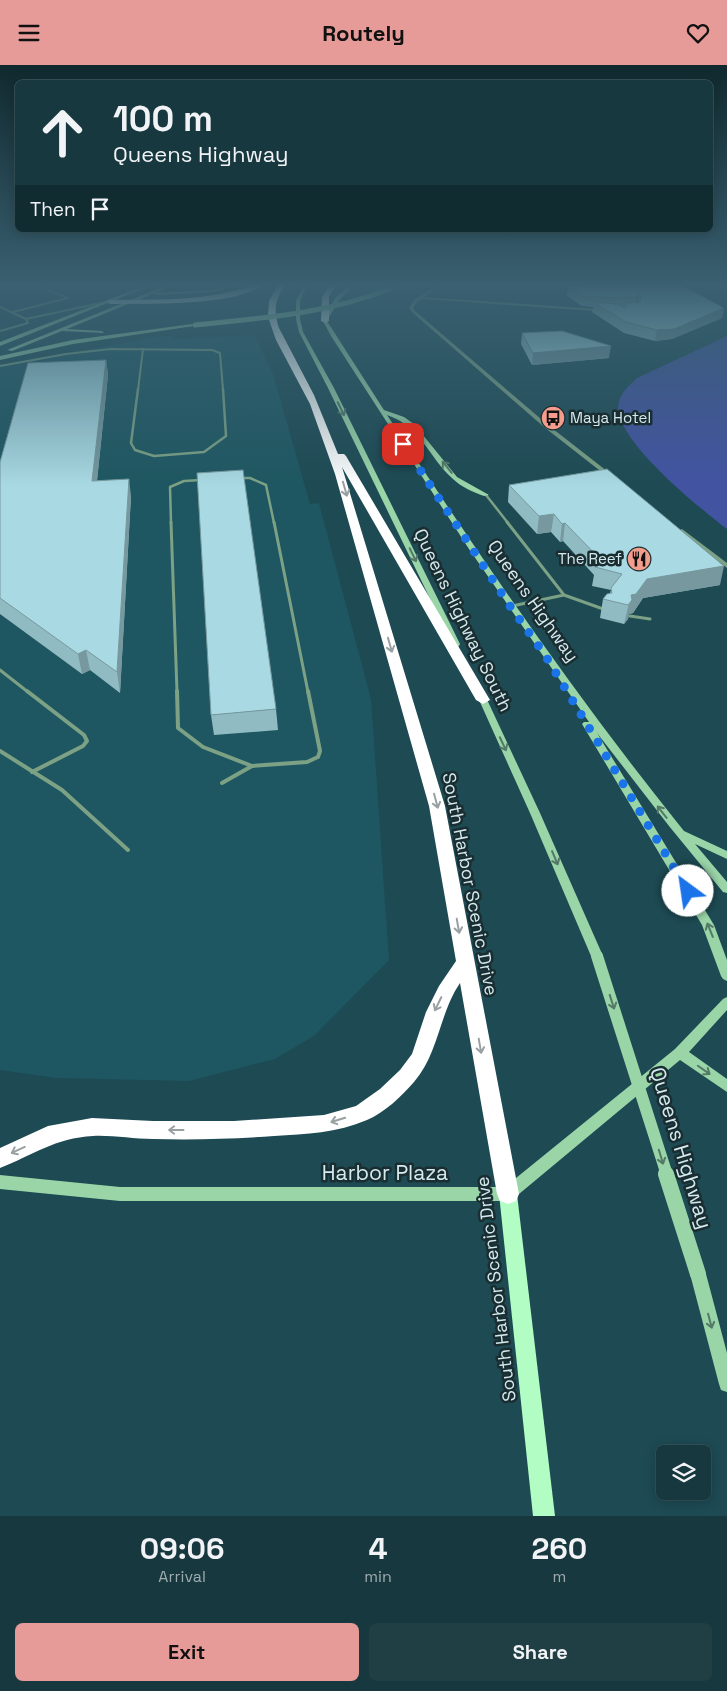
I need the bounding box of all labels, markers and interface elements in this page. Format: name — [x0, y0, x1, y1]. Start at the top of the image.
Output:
icon: menu — [15, 19, 43, 47]
text: Routely — [322, 19, 405, 47]
icon: heart — [684, 19, 712, 47]
text: 100 m — [113, 97, 213, 141]
icon: ahead — [30, 100, 95, 165]
text: Queens Highway — [113, 140, 289, 168]
icon: arrive — [86, 195, 114, 223]
text: Then — [30, 197, 76, 222]
one-way arrow — [337, 401, 347, 416]
bus stop icon: Maya Hotel — [540, 405, 566, 431]
place label: Maya Hotel — [570, 408, 651, 427]
pin — [382, 423, 424, 465]
icon: arrive — [389, 430, 417, 458]
one-way arrow — [441, 461, 452, 474]
one-way arrow — [340, 481, 350, 497]
street label: Queens Highway South — [409, 525, 518, 715]
street label: Queens Highway — [483, 535, 584, 666]
restaurant icon: The Reef — [626, 546, 652, 572]
one-way arrow — [408, 548, 418, 563]
place label: The Reef — [558, 549, 622, 568]
one-way arrow — [386, 637, 396, 653]
one-way arrow — [499, 736, 509, 751]
street label: South Harbor Scenic Drive — [438, 770, 503, 997]
one-way arrow — [431, 793, 441, 809]
one-way arrow — [656, 806, 667, 819]
one-way arrow — [550, 850, 560, 865]
position arrow — [661, 864, 713, 916]
one-way arrow — [454, 918, 464, 934]
one-way arrow — [705, 923, 714, 939]
one-way arrow — [608, 994, 617, 1010]
one-way arrow — [433, 996, 443, 1011]
one-way arrow — [476, 1037, 486, 1053]
street label: Queens Highway — [644, 1064, 719, 1232]
one-way arrow — [696, 1065, 710, 1075]
one-way arrow — [330, 1115, 346, 1125]
one-way arrow — [169, 1125, 185, 1135]
one-way arrow — [11, 1146, 26, 1155]
one-way arrow — [657, 1149, 666, 1165]
street label: Harbor Plaza — [322, 1159, 448, 1186]
street label: South Harbor Scenic Drive — [470, 1175, 521, 1403]
one-way arrow — [706, 1313, 716, 1329]
map controls — [656, 1445, 711, 1500]
button: layers — [656, 1445, 711, 1500]
text: 09:06 — [140, 1529, 225, 1568]
text: 4 — [368, 1529, 388, 1568]
text: 260 — [531, 1529, 587, 1568]
text: Arrival — [158, 1566, 206, 1587]
text: min — [364, 1566, 392, 1587]
text: m — [552, 1566, 566, 1587]
button: Exit — [15, 1623, 359, 1681]
button: Share — [369, 1623, 712, 1681]

